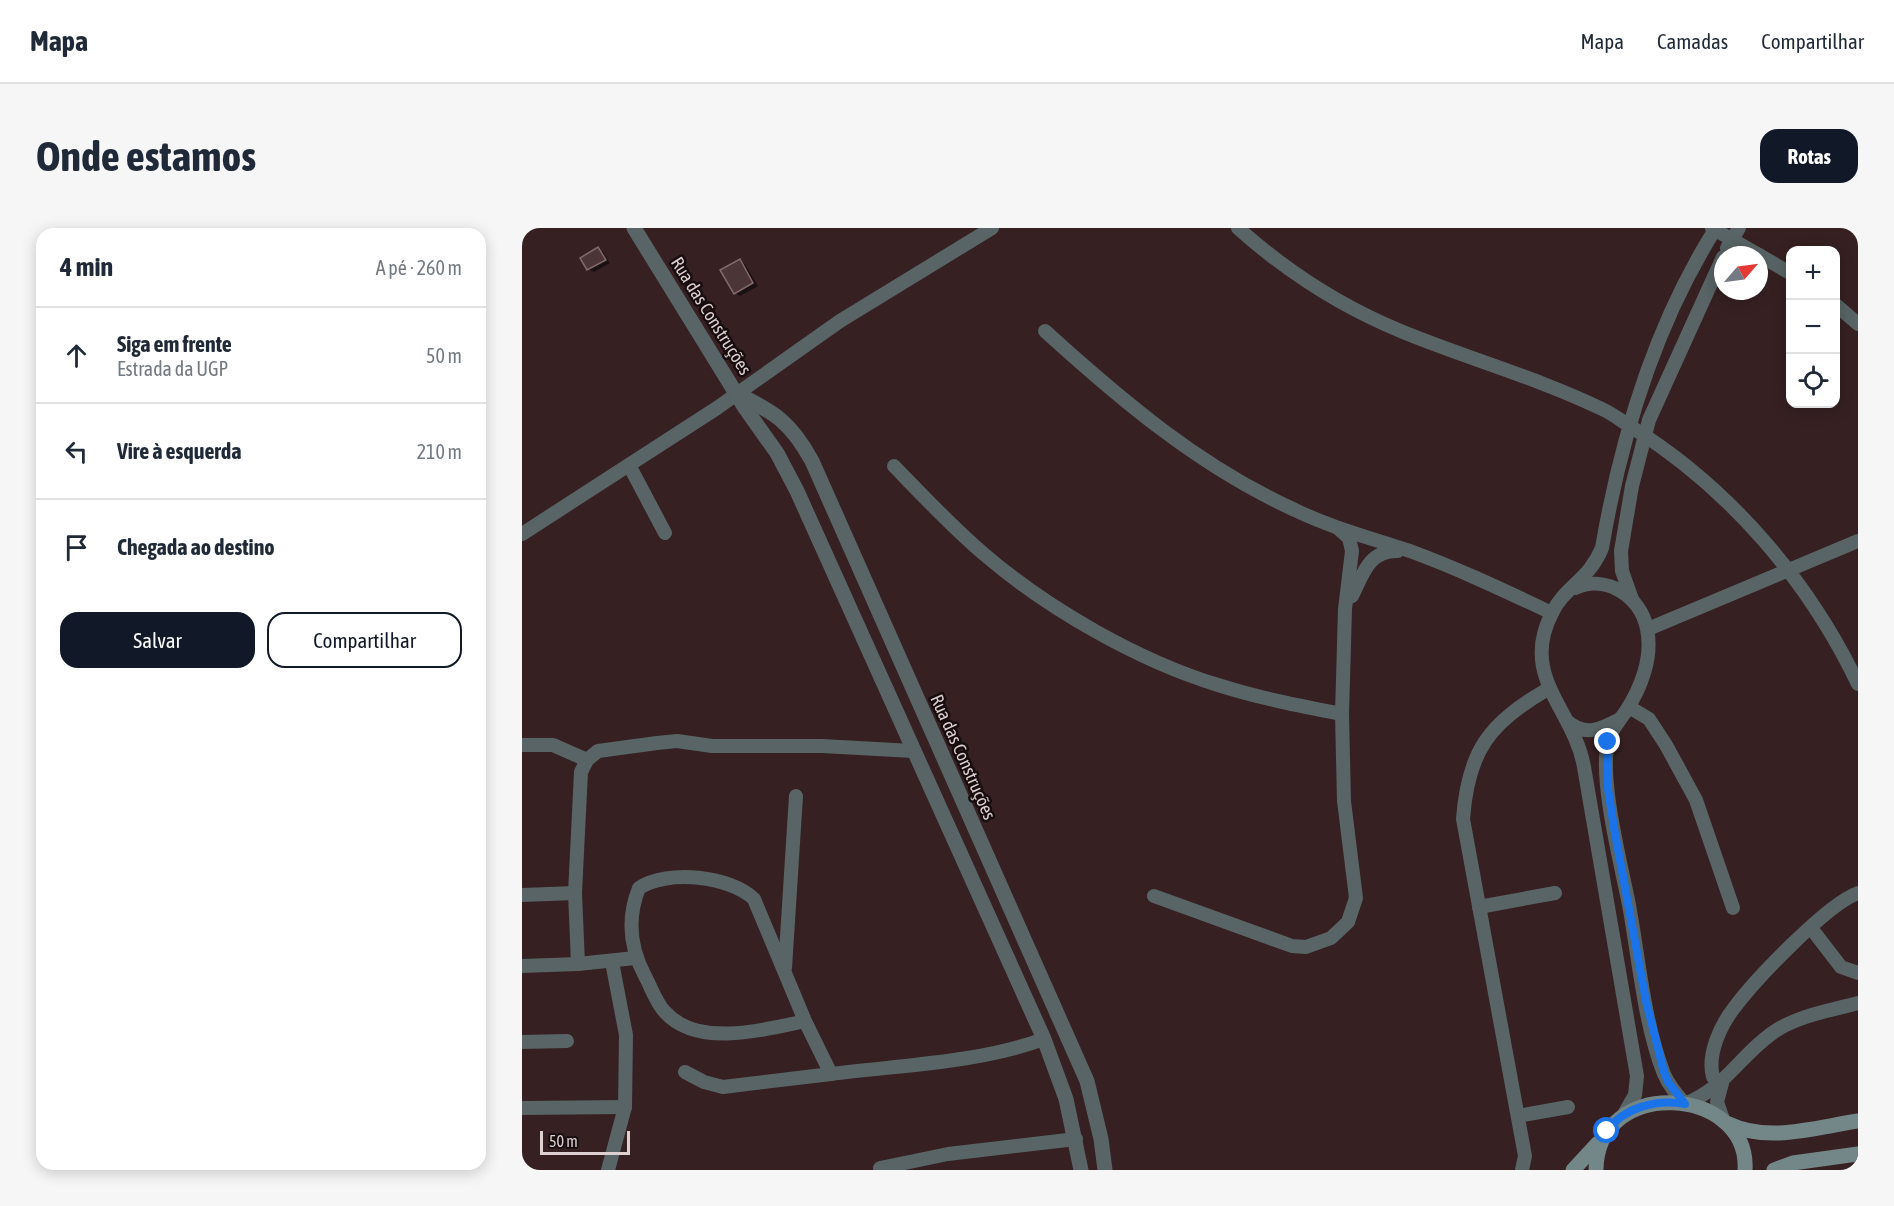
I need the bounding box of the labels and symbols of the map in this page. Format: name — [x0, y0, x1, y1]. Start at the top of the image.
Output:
north arrow — [1714, 246, 1768, 300]
street label: Rua das Construções — [667, 253, 756, 378]
street label: Rua das Construções — [926, 691, 1000, 823]
route end — [1594, 728, 1620, 754]
route start — [1593, 1117, 1619, 1143]
scale bar — [540, 1128, 630, 1156]

